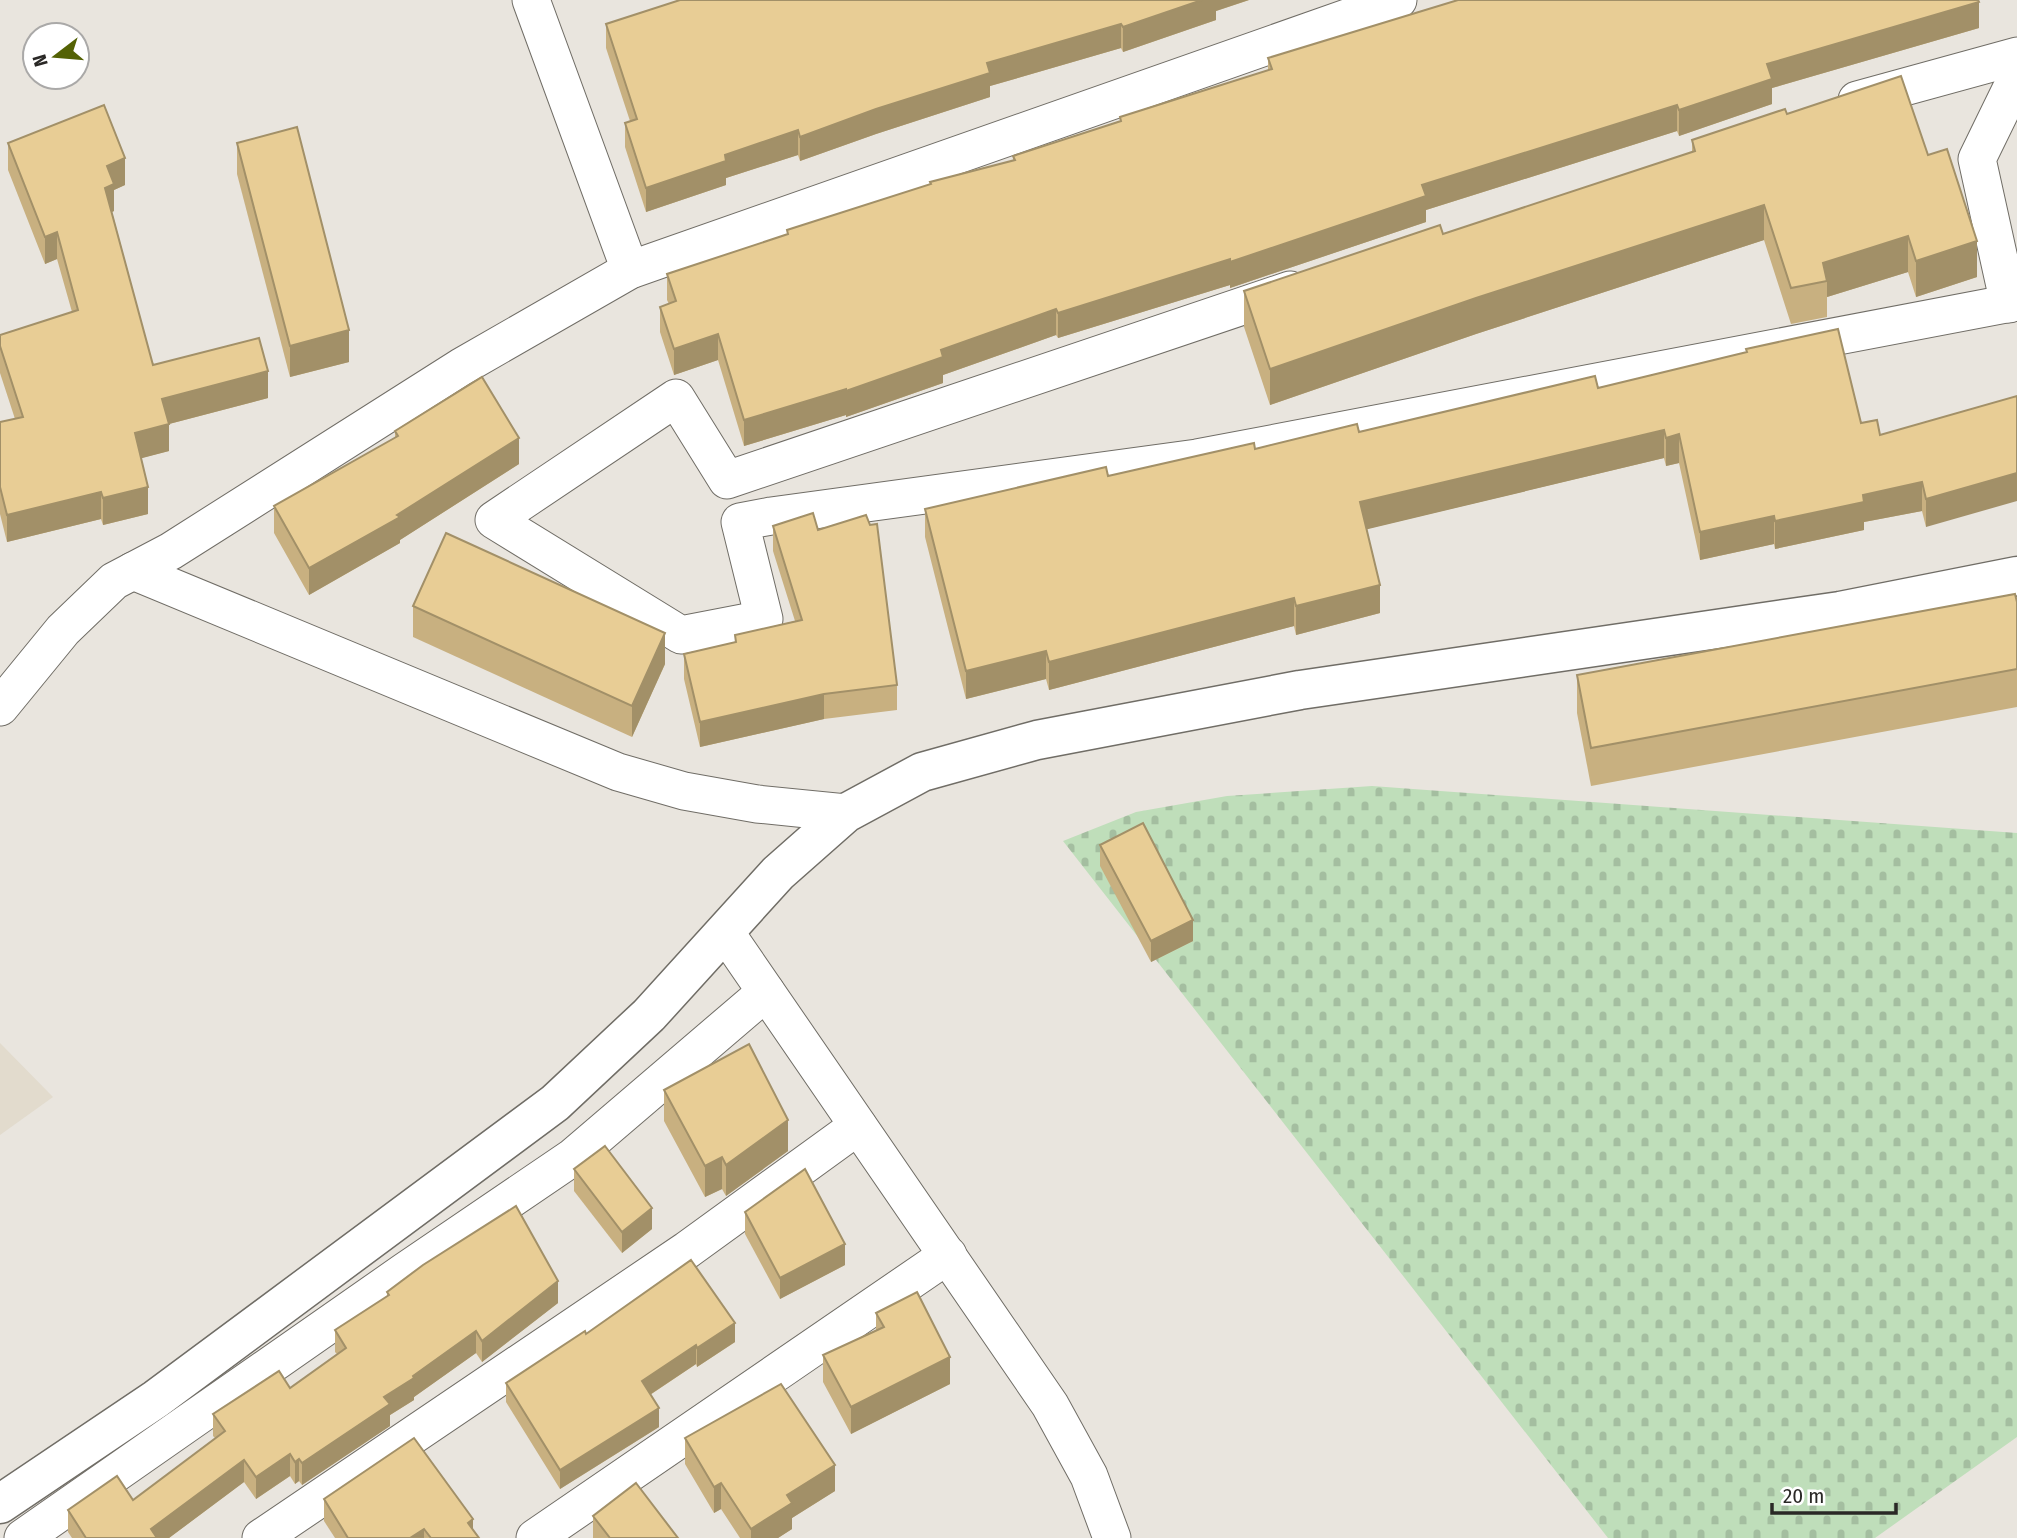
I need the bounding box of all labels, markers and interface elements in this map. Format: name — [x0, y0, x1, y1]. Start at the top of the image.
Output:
north arrow — [21, 21, 91, 91]
text: N — [28, 52, 53, 69]
scale bar — [1772, 1472, 1896, 1516]
text: 20 m — [1783, 1483, 1824, 1509]

